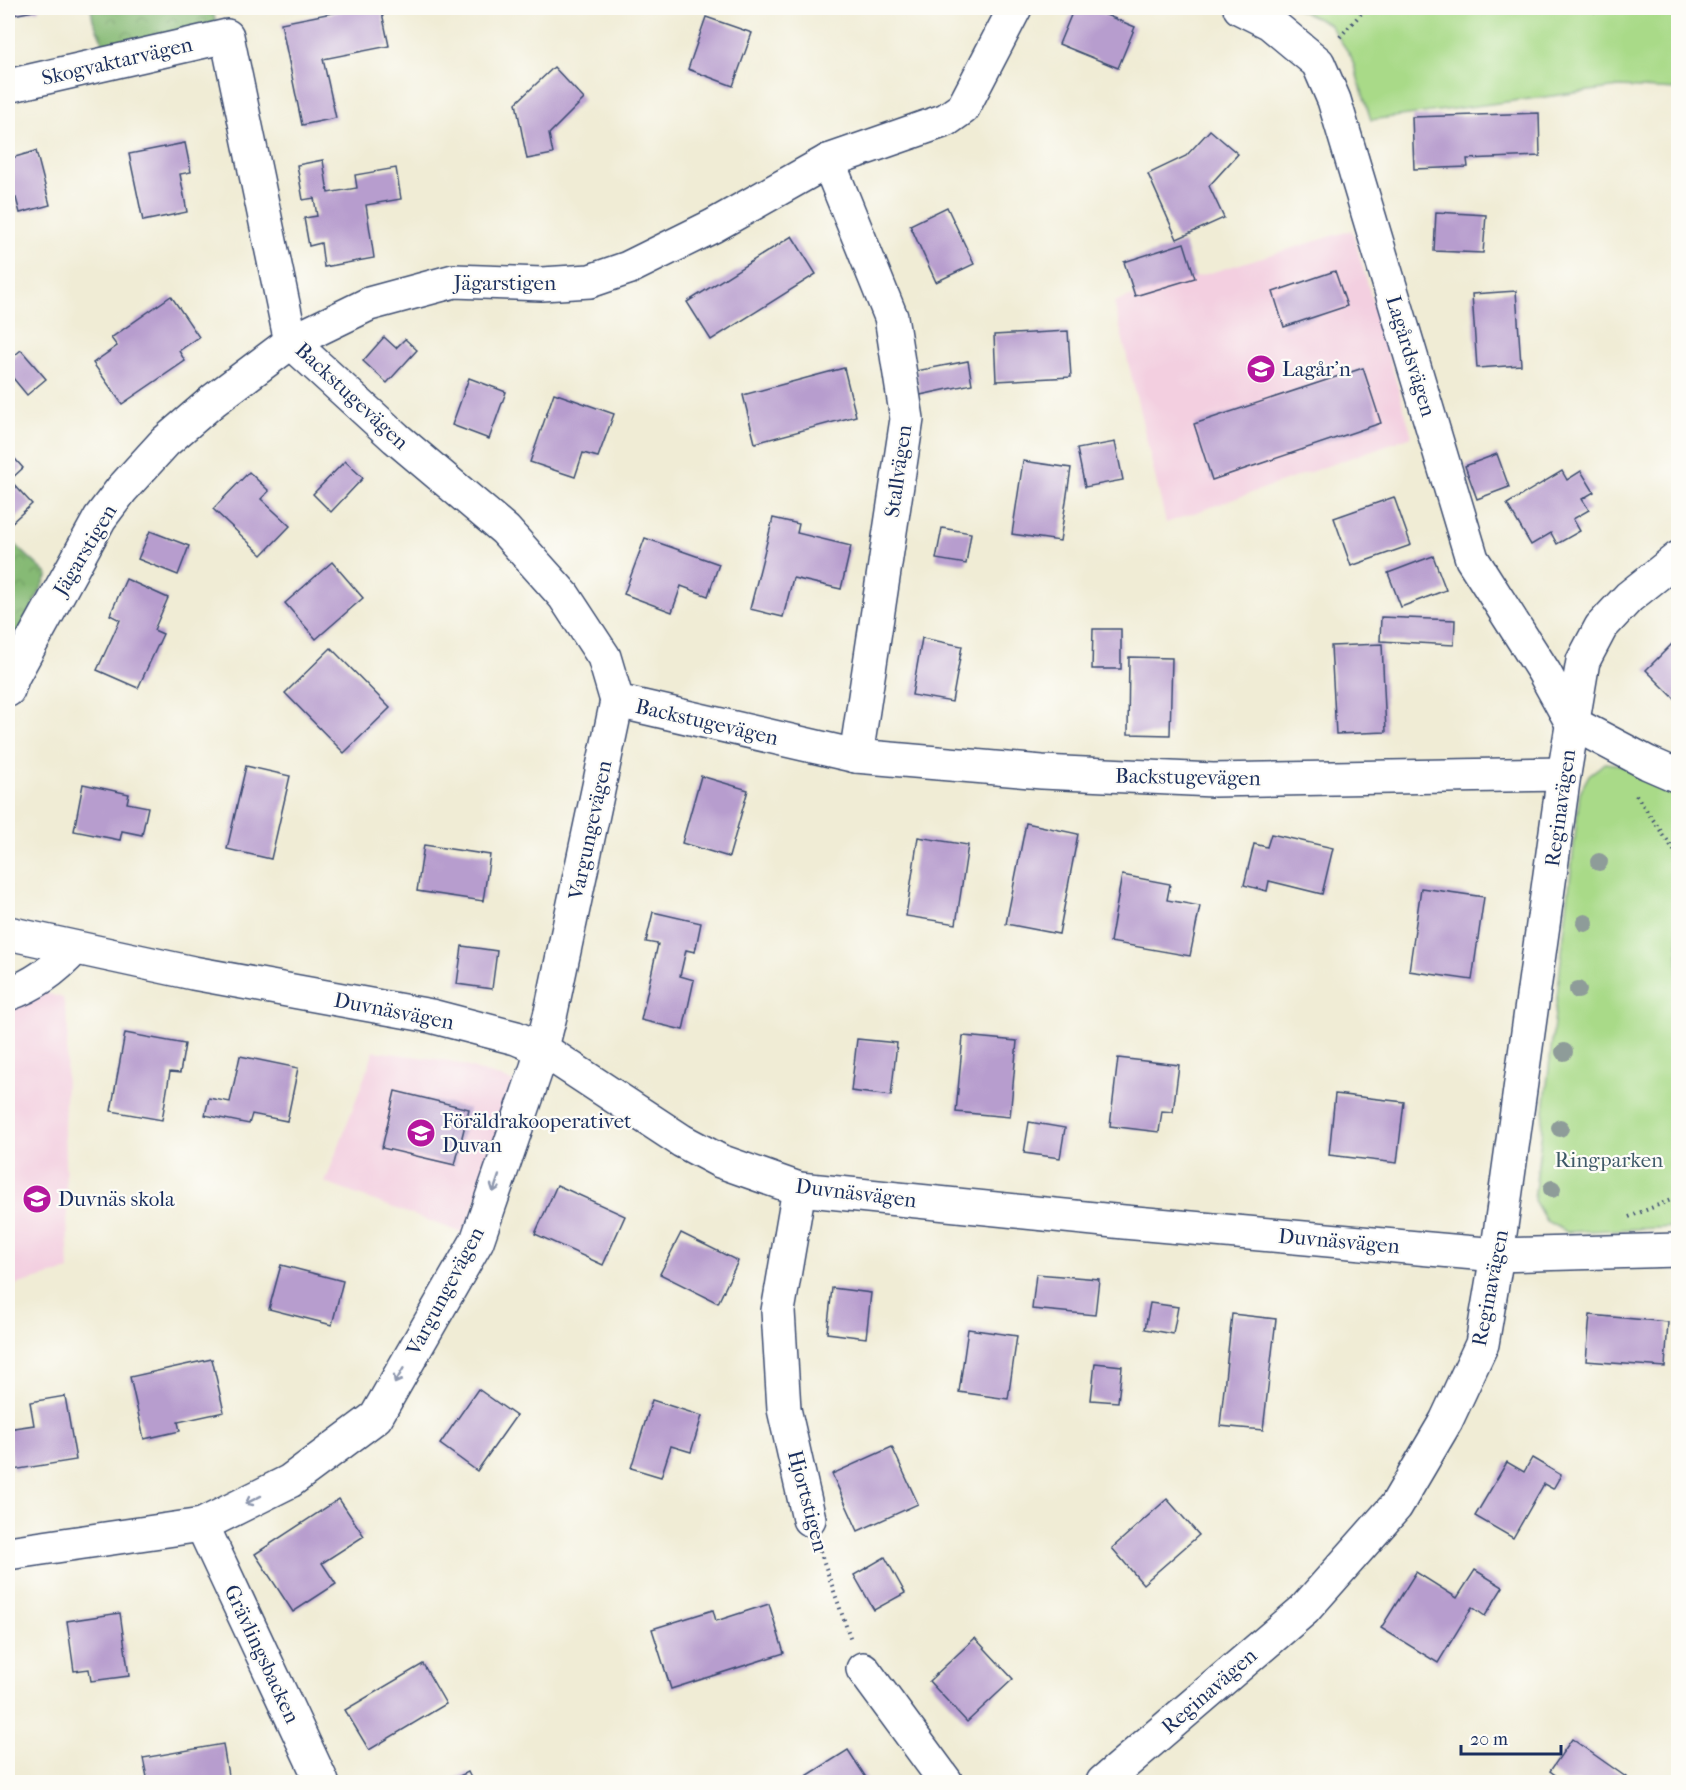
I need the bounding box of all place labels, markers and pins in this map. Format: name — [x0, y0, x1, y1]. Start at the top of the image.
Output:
school or university icon: Lagår'n — [1245, 353, 1277, 385]
place label: Lagår'n — [1282, 357, 1351, 381]
place label: Föräldrakooperativet Duvan — [442, 1109, 632, 1157]
school or university icon: Föräldrakooperativet Duvan — [405, 1117, 437, 1149]
school or university icon: Duvnäs skola — [21, 1183, 53, 1215]
place label: Duvnäs skola — [58, 1187, 175, 1211]

